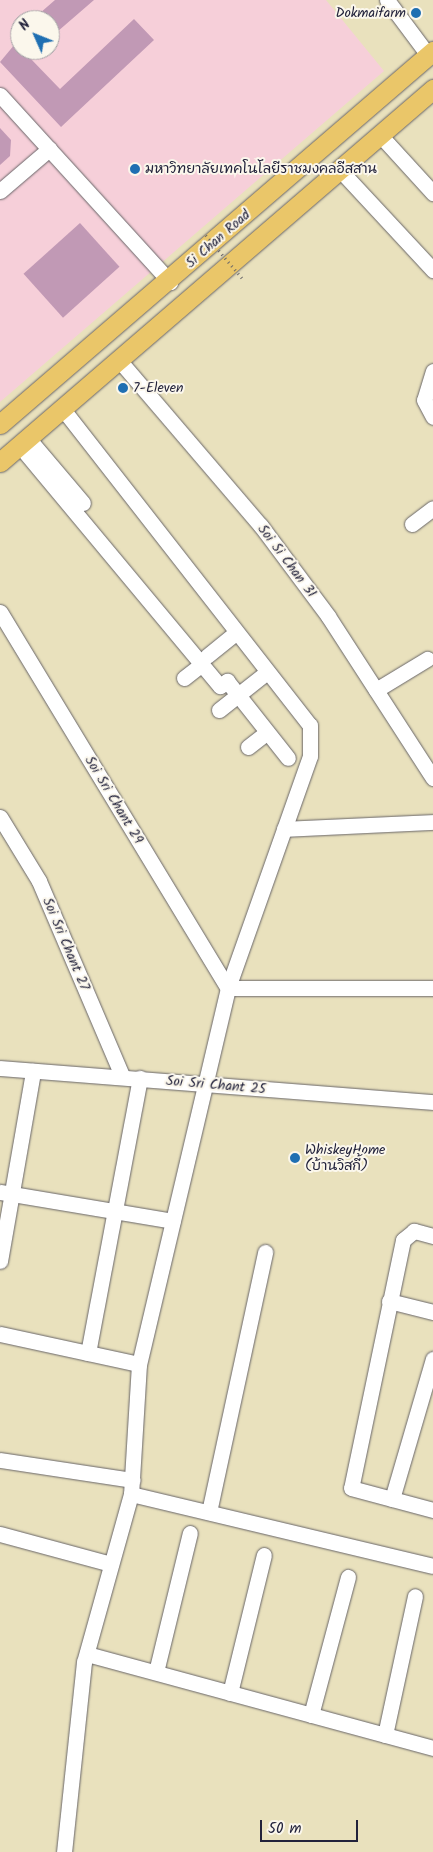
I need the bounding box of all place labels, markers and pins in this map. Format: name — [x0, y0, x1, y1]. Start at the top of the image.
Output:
place label: Dokmaifarm — [335, 5, 406, 21]
marker: Dokmaifarm — [410, 7, 422, 19]
place label: มหาวิทยาลัยเทคโนโลยีราชมงคลอีสสาน — [145, 161, 377, 177]
marker: มหาวิทยาลัยเทคโนโลยีราชมงคลอีสสาน — [129, 163, 141, 175]
place label: 7-Eleven — [133, 380, 183, 396]
marker: 7-Eleven — [117, 382, 129, 394]
place label: WhiskeyHome (บ้านวิสกี้) — [305, 1142, 385, 1174]
marker: WhiskeyHome (บ้านวิสกี้) — [289, 1152, 301, 1164]

